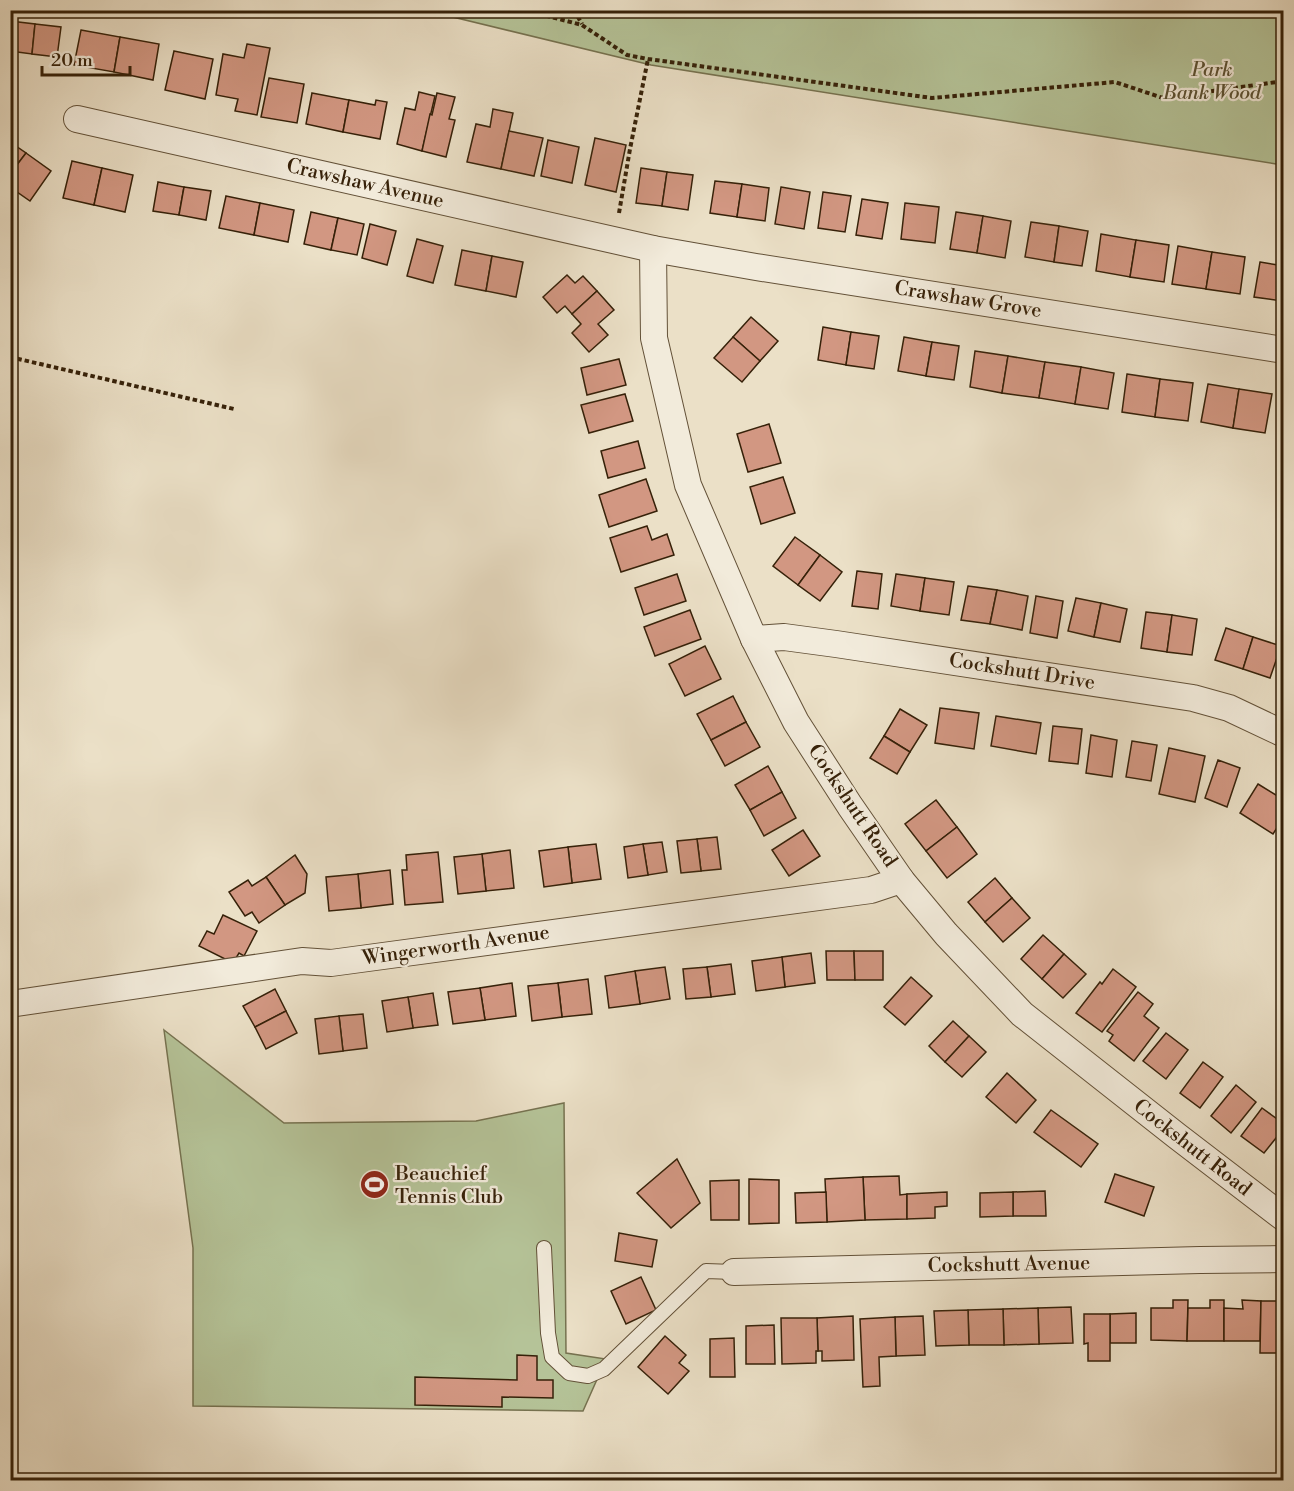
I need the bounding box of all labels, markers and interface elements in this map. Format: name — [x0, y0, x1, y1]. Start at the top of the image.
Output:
scale bar — [42, 39, 130, 77]
text: 20 m — [51, 49, 93, 72]
park label: Park Bank Wood — [1162, 58, 1262, 106]
street label: Crawshaw Avenue — [284, 154, 446, 214]
street label: Crawshaw Grove — [893, 276, 1043, 324]
street label: Cockshutt Drive — [947, 648, 1097, 696]
street label: Cockshutt Road — [802, 740, 903, 873]
street label: Wingerworth Avenue — [360, 920, 551, 972]
street label: Cockshutt Road — [1128, 1094, 1257, 1202]
place label: Beauchief Tennis Club — [394, 1162, 503, 1210]
sports icon: Beauchief Tennis Club — [358, 1169, 390, 1201]
street label: Cockshutt Avenue — [927, 1251, 1091, 1279]

